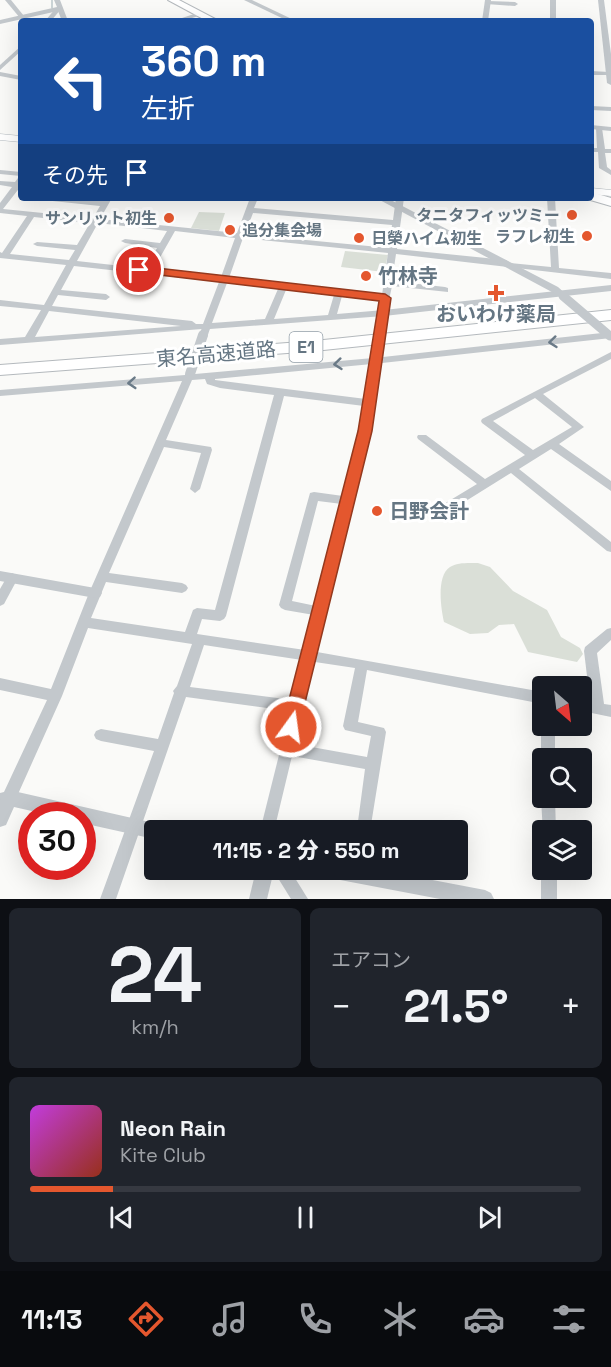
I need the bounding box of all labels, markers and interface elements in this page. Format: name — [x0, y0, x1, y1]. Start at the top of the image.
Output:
text: 360 m — [141, 35, 266, 88]
icon: left — [42, 42, 120, 120]
text: 左折 — [141, 91, 195, 126]
icon: arrive — [120, 156, 153, 189]
text: その先 — [42, 161, 108, 189]
place label: タニタフィッツミー — [416, 205, 560, 226]
place label: サンリット初生 — [45, 208, 157, 229]
marker: タニタフィッツミー — [565, 208, 579, 222]
marker: サンリット初生 — [162, 211, 176, 225]
place label: 追分集会場 — [242, 220, 322, 241]
marker: 追分集会場 — [223, 223, 237, 237]
place label: ラフレ初生 — [495, 226, 575, 247]
place label: 日榮ハイム初生 — [371, 228, 482, 249]
marker: ラフレ初生 — [580, 229, 594, 243]
marker: 日榮ハイム初生 — [352, 231, 366, 245]
pin — [113, 244, 164, 295]
icon: arrive — [122, 253, 155, 286]
place label: 竹林寺 — [378, 263, 438, 289]
marker: 竹林寺 — [359, 269, 373, 283]
marker: おいわけ薬局 — [489, 286, 503, 300]
place label: おいわけ薬局 — [436, 301, 556, 327]
road number: E1 — [290, 332, 322, 362]
one-way arrow — [548, 335, 557, 347]
street label: 東名高速道路 — [155, 336, 277, 372]
one-way arrow — [333, 357, 343, 370]
one-way arrow — [127, 376, 136, 389]
place label: 日野会計 — [389, 498, 469, 524]
marker: 日野会計 — [370, 504, 384, 518]
north arrow — [532, 676, 592, 736]
map controls — [532, 676, 592, 880]
position arrow — [259, 695, 323, 759]
button: search — [532, 748, 592, 808]
speed limit sign: 30 — [18, 802, 96, 880]
button: layers — [532, 820, 592, 880]
text: 11:15 · 2 分 · 550 m — [212, 836, 400, 864]
text: 24 — [108, 925, 202, 1025]
text: エアコン — [331, 947, 411, 973]
text: 21.5° — [403, 978, 509, 1035]
text: − — [331, 986, 351, 1028]
text: + — [561, 986, 581, 1028]
text: km/h — [131, 1014, 179, 1040]
text: Neon Rain — [120, 1114, 226, 1142]
text: Kite Club — [120, 1142, 206, 1168]
icon: previous — [105, 1201, 138, 1234]
icon: pause — [289, 1201, 322, 1234]
icon: next — [473, 1201, 506, 1234]
icon: directions — [125, 1298, 167, 1340]
icon: music — [209, 1298, 251, 1340]
icon: phone — [294, 1298, 336, 1340]
icon: climate — [379, 1298, 421, 1340]
icon: car — [463, 1298, 505, 1340]
icon: filters — [548, 1298, 590, 1340]
text: 11:13 — [21, 1302, 82, 1337]

